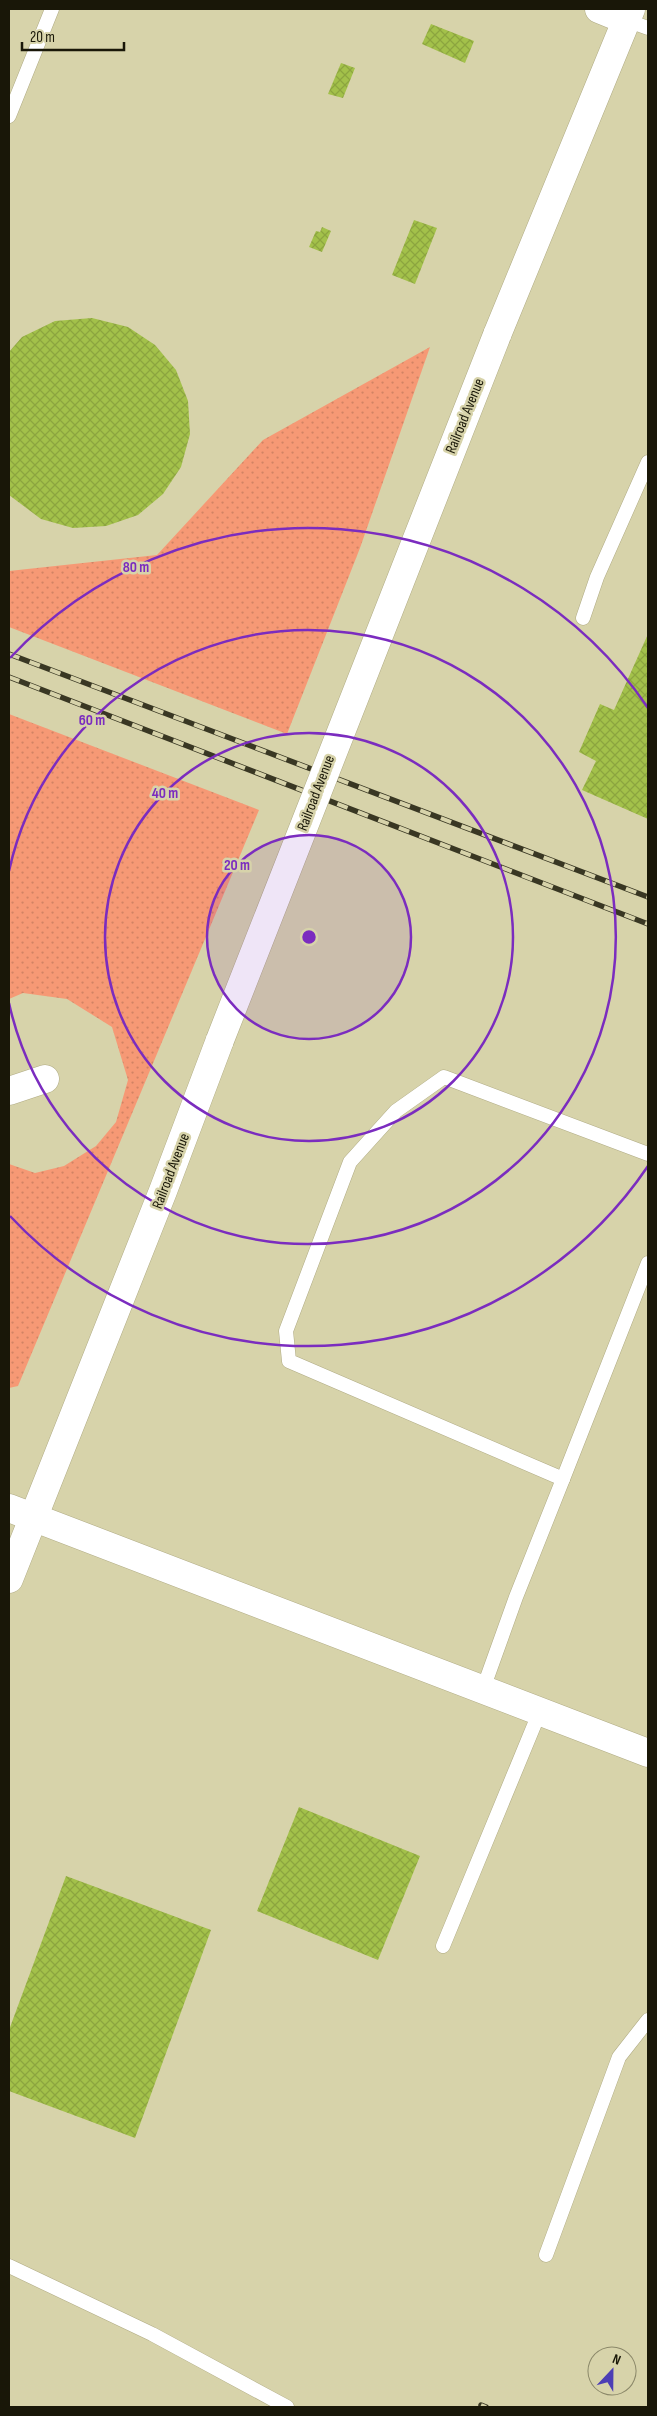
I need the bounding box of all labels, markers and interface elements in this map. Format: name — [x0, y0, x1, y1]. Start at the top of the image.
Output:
scale bar — [22, 20, 125, 52]
text: 20 m — [30, 28, 55, 47]
street label: Railroad Avenue — [441, 376, 489, 456]
text: 80 m — [123, 558, 149, 577]
text: 60 m — [79, 711, 105, 730]
street label: Railroad Avenue — [293, 753, 339, 833]
text: 40 m — [152, 784, 178, 803]
text: 20 m — [224, 856, 250, 875]
centre of rings — [300, 928, 318, 946]
street label: Railroad Avenue — [148, 1131, 194, 1211]
north arrow — [587, 2346, 637, 2396]
text: N — [610, 2350, 623, 2369]

